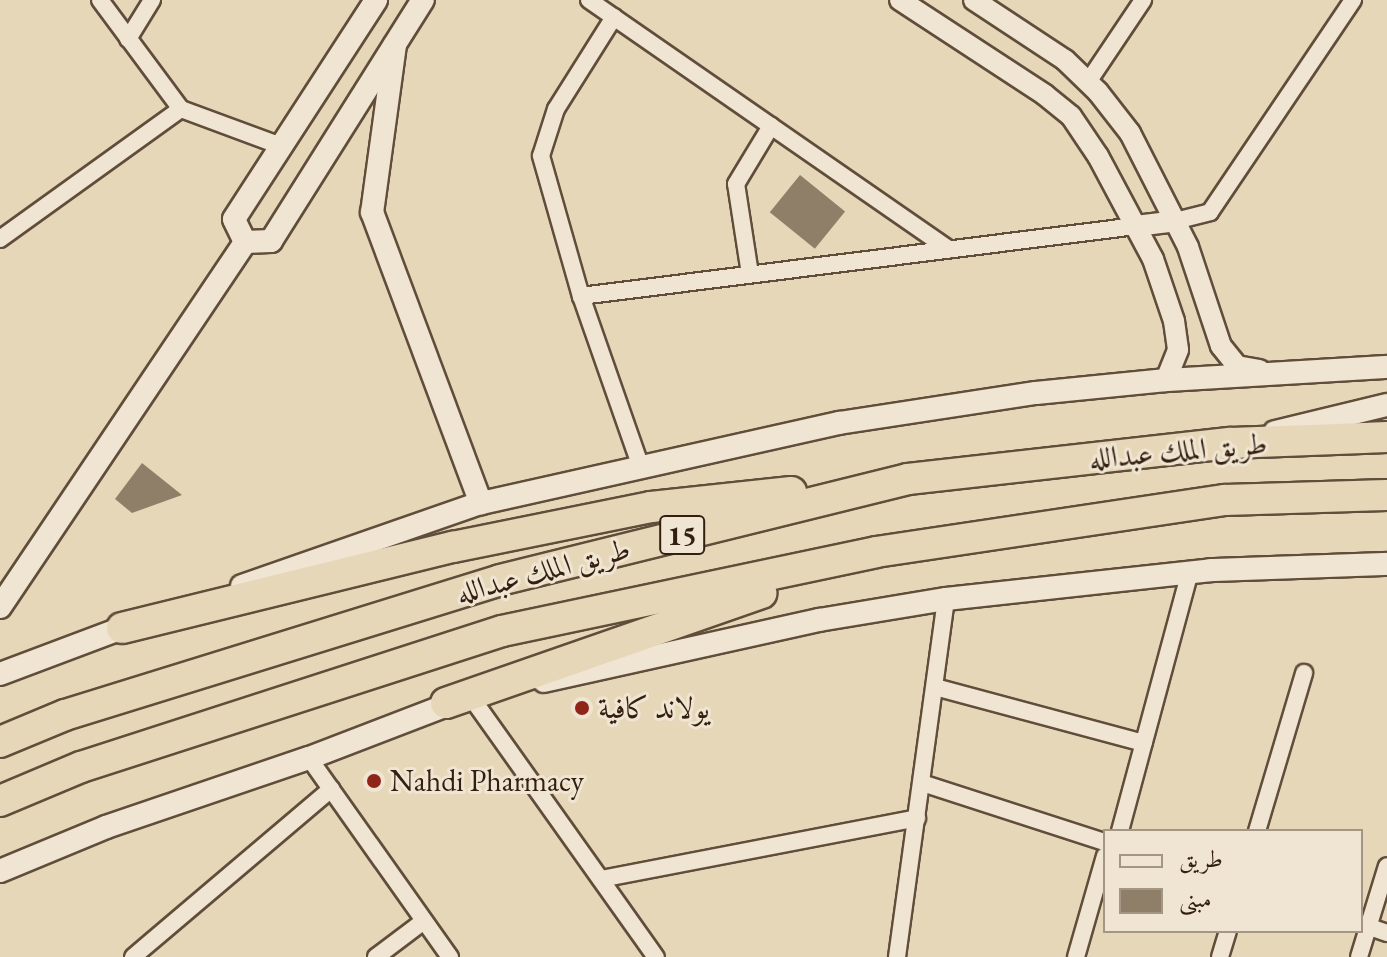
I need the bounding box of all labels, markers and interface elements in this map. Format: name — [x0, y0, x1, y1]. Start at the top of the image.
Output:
street label: طريق الملك عبدالله — [1087, 425, 1269, 477]
road number: 15 — [658, 511, 706, 559]
street label: طريق الملك عبدالله — [452, 530, 634, 612]
place label: يولاند كافية — [598, 690, 710, 726]
marker: يولاند كافية — [573, 699, 591, 717]
place label: Nahdi Pharmacy — [390, 763, 584, 799]
marker: Nahdi Pharmacy — [365, 772, 383, 790]
legend — [1103, 829, 1363, 933]
text: طريق — [1179, 843, 1223, 874]
text: مبنى — [1179, 883, 1212, 914]

